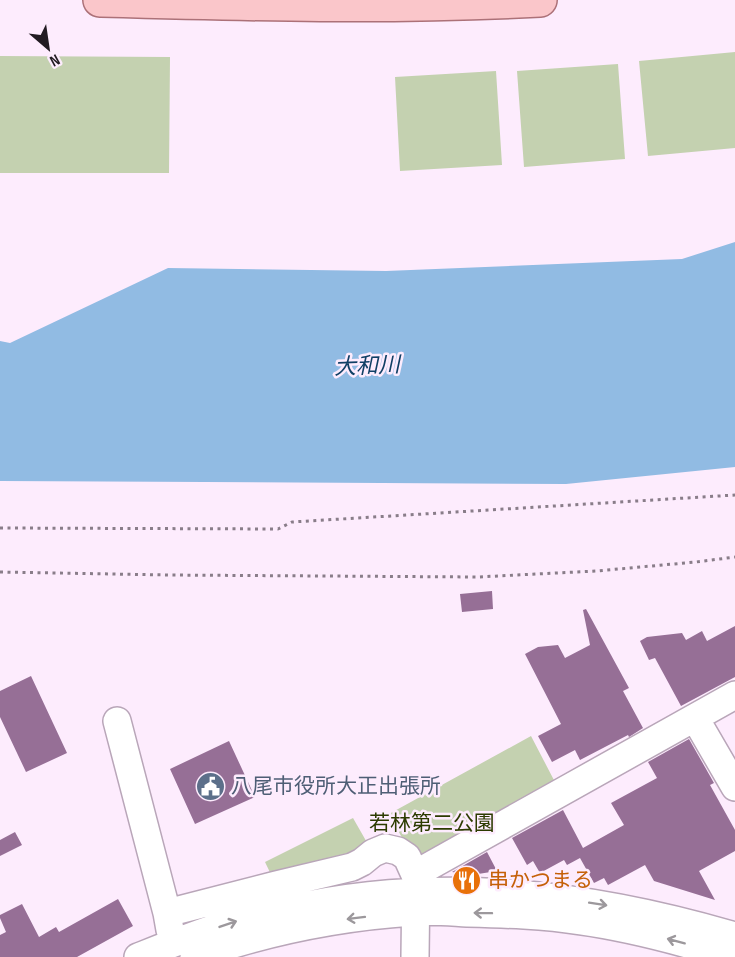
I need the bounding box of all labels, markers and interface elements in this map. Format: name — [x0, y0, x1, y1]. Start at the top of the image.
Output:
north arrow — [18, 18, 78, 78]
text: N — [46, 49, 63, 70]
water label: 大和川 — [334, 352, 402, 381]
public building icon: 八尾市役所大正出張所 — [194, 770, 226, 802]
place label: 八尾市役所大正出張所 — [231, 774, 441, 799]
park label: 若林第二公園 — [369, 811, 495, 836]
restaurant icon: 串かつまる — [451, 864, 483, 896]
place label: 串かつまる — [488, 868, 593, 893]
one-way arrow — [588, 898, 608, 909]
one-way arrow — [474, 907, 494, 919]
one-way arrow — [347, 912, 367, 923]
one-way arrow — [218, 917, 237, 928]
one-way arrow — [667, 935, 686, 947]

